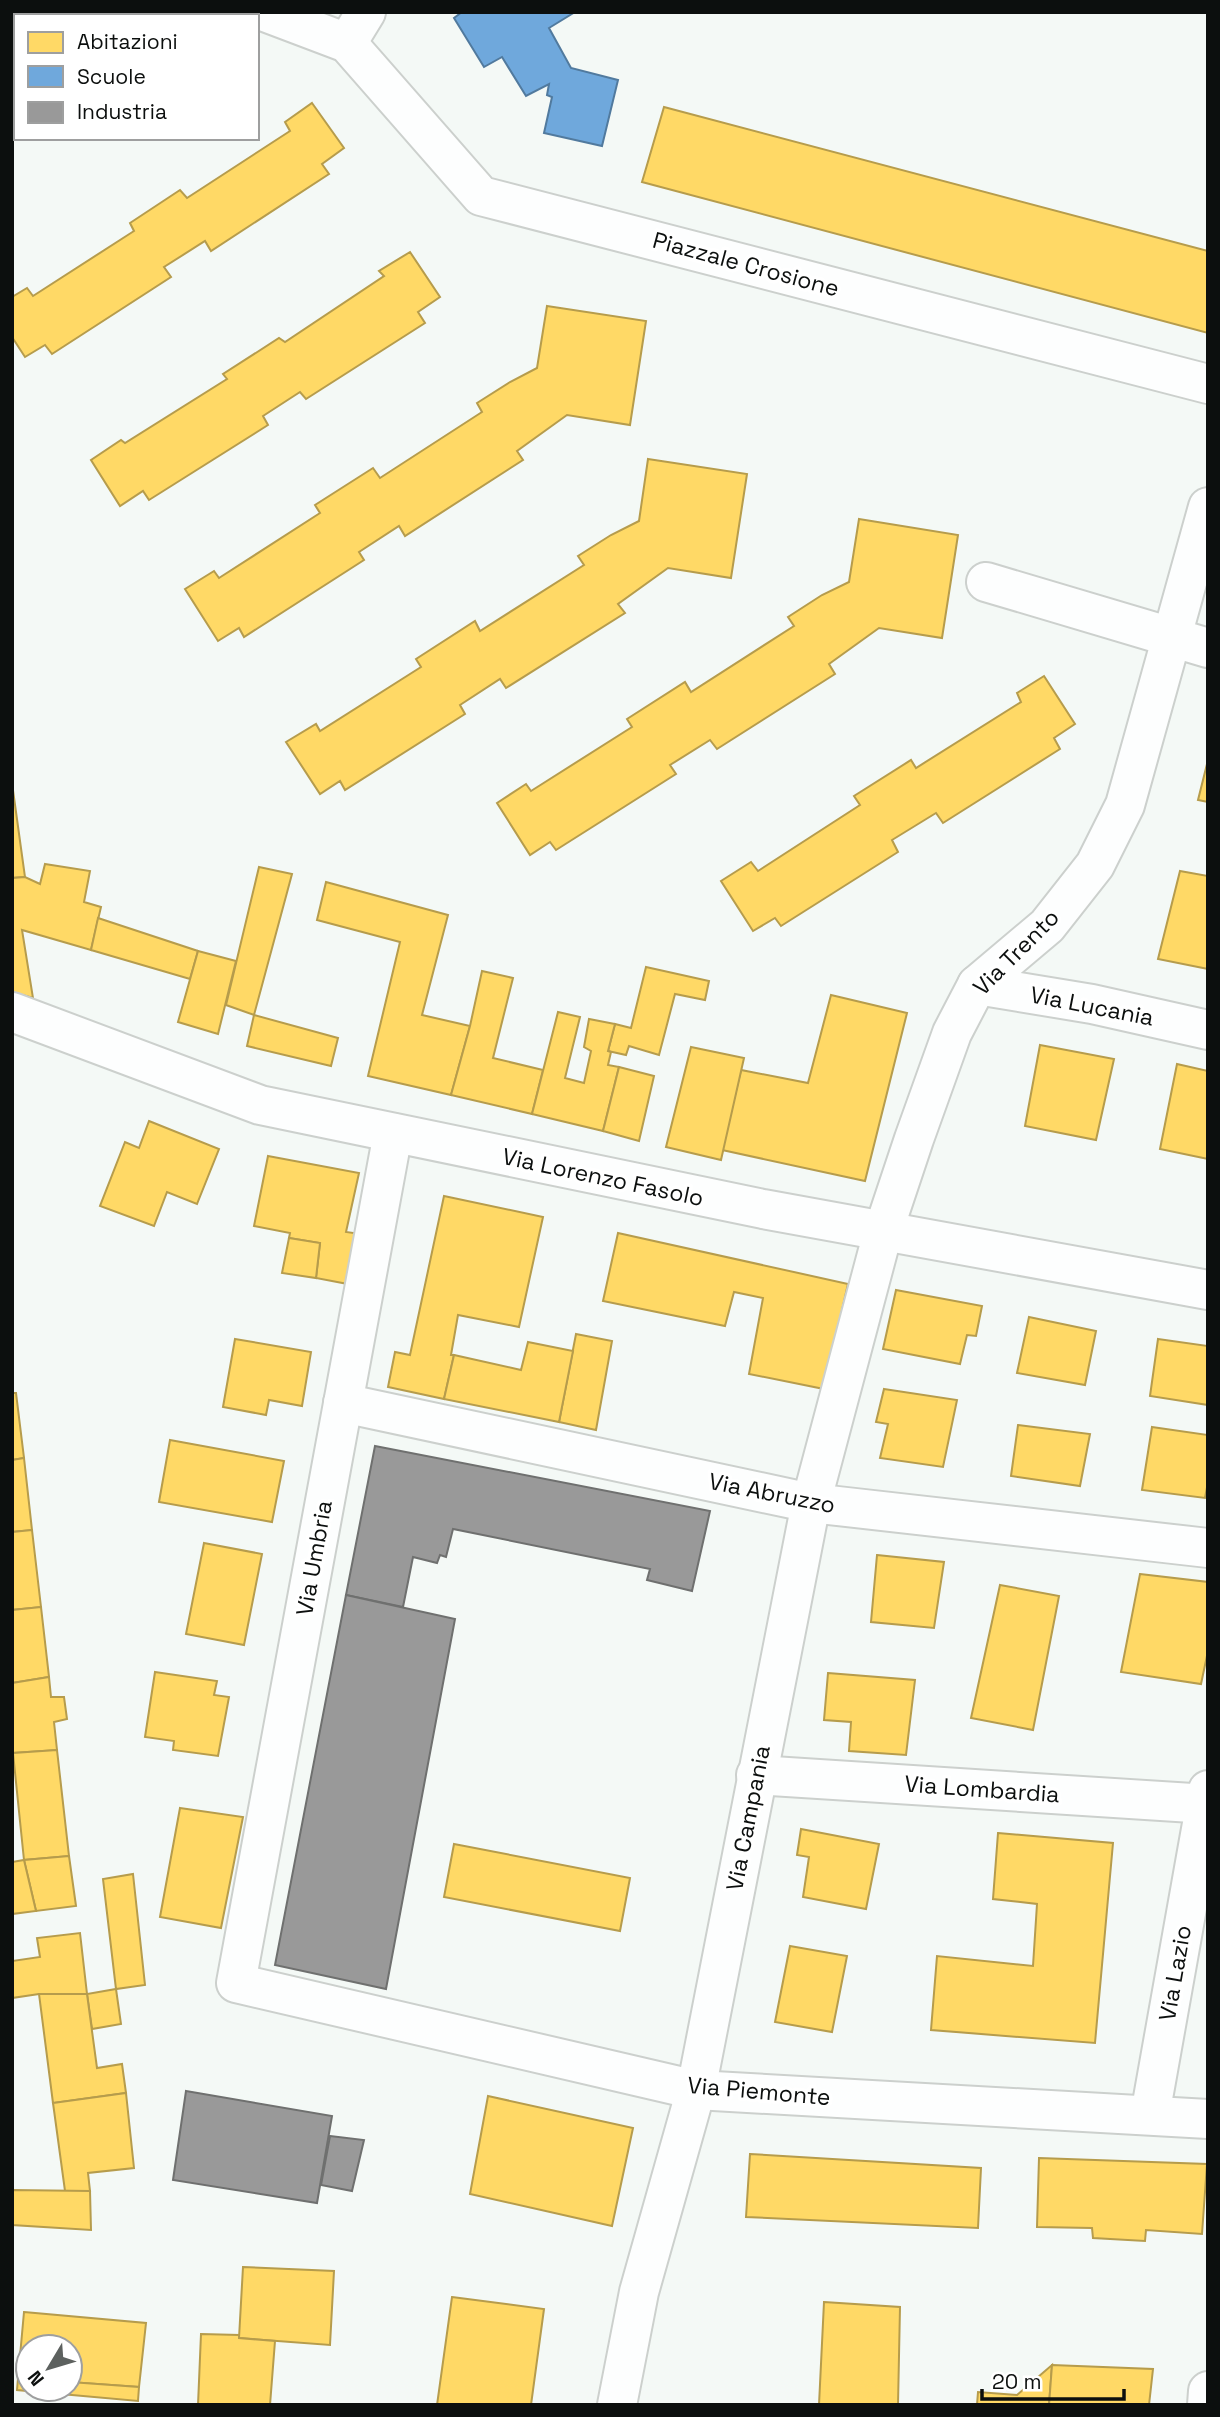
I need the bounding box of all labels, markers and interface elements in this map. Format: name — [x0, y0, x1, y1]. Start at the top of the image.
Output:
legend — [14, 14, 259, 140]
text: Abitazioni — [77, 28, 178, 55]
text: Scuole — [77, 63, 146, 90]
text: Industria — [77, 98, 167, 125]
street label: Piazzale Crosione — [649, 225, 843, 303]
street label: Via Trento — [966, 902, 1066, 1002]
street label: Via Lucania — [1028, 979, 1156, 1033]
street label: Via Lorenzo Fasolo — [500, 1141, 706, 1213]
street label: Via Abruzzo — [706, 1466, 838, 1520]
street label: Via Umbria — [289, 1498, 339, 1618]
street label: Via Campania — [719, 1743, 777, 1893]
street label: Via Lombardia — [903, 1769, 1061, 1809]
street label: Via Lazio — [1152, 1923, 1198, 2023]
street label: Via Piemonte — [686, 2070, 832, 2112]
north arrow — [14, 2333, 84, 2403]
scale bar — [982, 2358, 1124, 2402]
text: N — [22, 2365, 50, 2391]
text: 20 m — [992, 2368, 1042, 2395]

